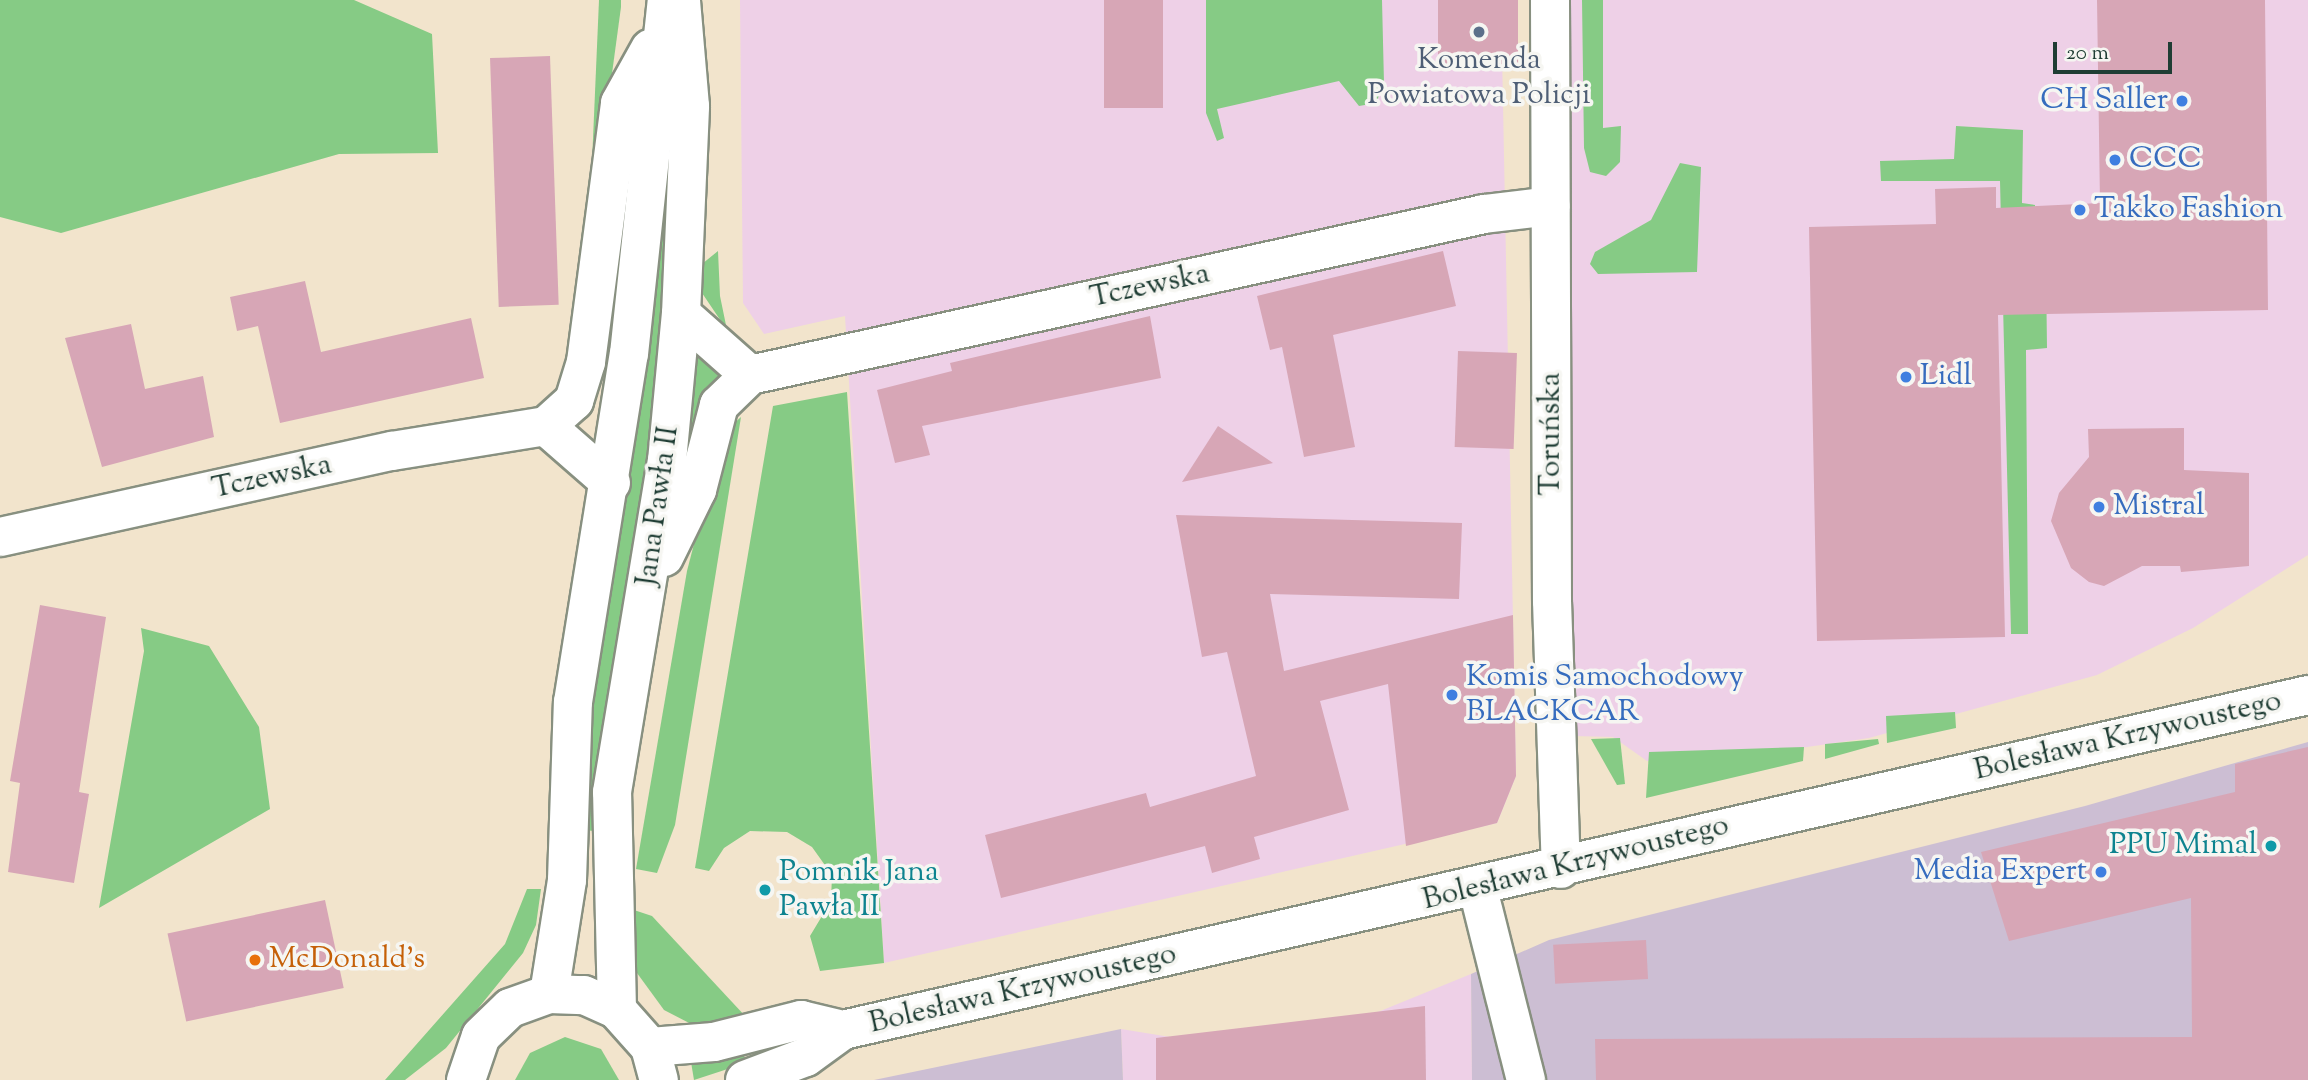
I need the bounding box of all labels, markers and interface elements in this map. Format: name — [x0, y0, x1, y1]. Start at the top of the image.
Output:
marker: Komenda Powiatowa Policji — [1471, 24, 1487, 40]
scale bar — [2056, 28, 2175, 72]
text: 20 m — [2066, 39, 2109, 69]
place label: Komenda Powiatowa Policji — [1368, 43, 1590, 113]
place label: CH Saller — [2040, 83, 2168, 119]
marker: CH Saller — [2174, 93, 2190, 109]
place label: CCC — [2129, 142, 2202, 178]
marker: CCC — [2107, 152, 2123, 168]
place label: Takko Fashion — [2094, 192, 2283, 228]
marker: Takko Fashion — [2072, 202, 2088, 218]
street label: Tczewska — [1087, 257, 1213, 317]
place label: Lidl — [1920, 359, 1972, 395]
marker: Lidl — [1898, 369, 1914, 385]
street label: Toruńska — [1534, 372, 1570, 496]
street label: Jana Pawła II — [630, 424, 688, 588]
street label: Tczewska — [209, 448, 335, 508]
place label: Mistral — [2113, 489, 2205, 525]
marker: Mistral — [2091, 499, 2107, 515]
place label: Komis Samochodowy BLACKCAR — [1466, 660, 1744, 730]
street label: Bolesława Krzywoustego — [1971, 684, 2285, 790]
marker: Komis Samochodowy BLACKCAR — [1444, 687, 1460, 703]
street label: Bolesława Krzywoustego — [1419, 809, 1733, 919]
place label: PPU Mimal — [2109, 828, 2257, 864]
marker: PPU Mimal — [2263, 838, 2279, 854]
place label: Media Expert — [1914, 854, 2087, 890]
place label: Pomnik Jana Pawła II — [779, 855, 939, 925]
marker: Media Expert — [2093, 864, 2109, 880]
marker: Pomnik Jana Pawła II — [757, 882, 773, 898]
street label: Bolesława Krzywoustego — [866, 937, 1180, 1043]
place label: McDonald's — [269, 942, 425, 978]
marker: McDonald's — [247, 952, 263, 968]

